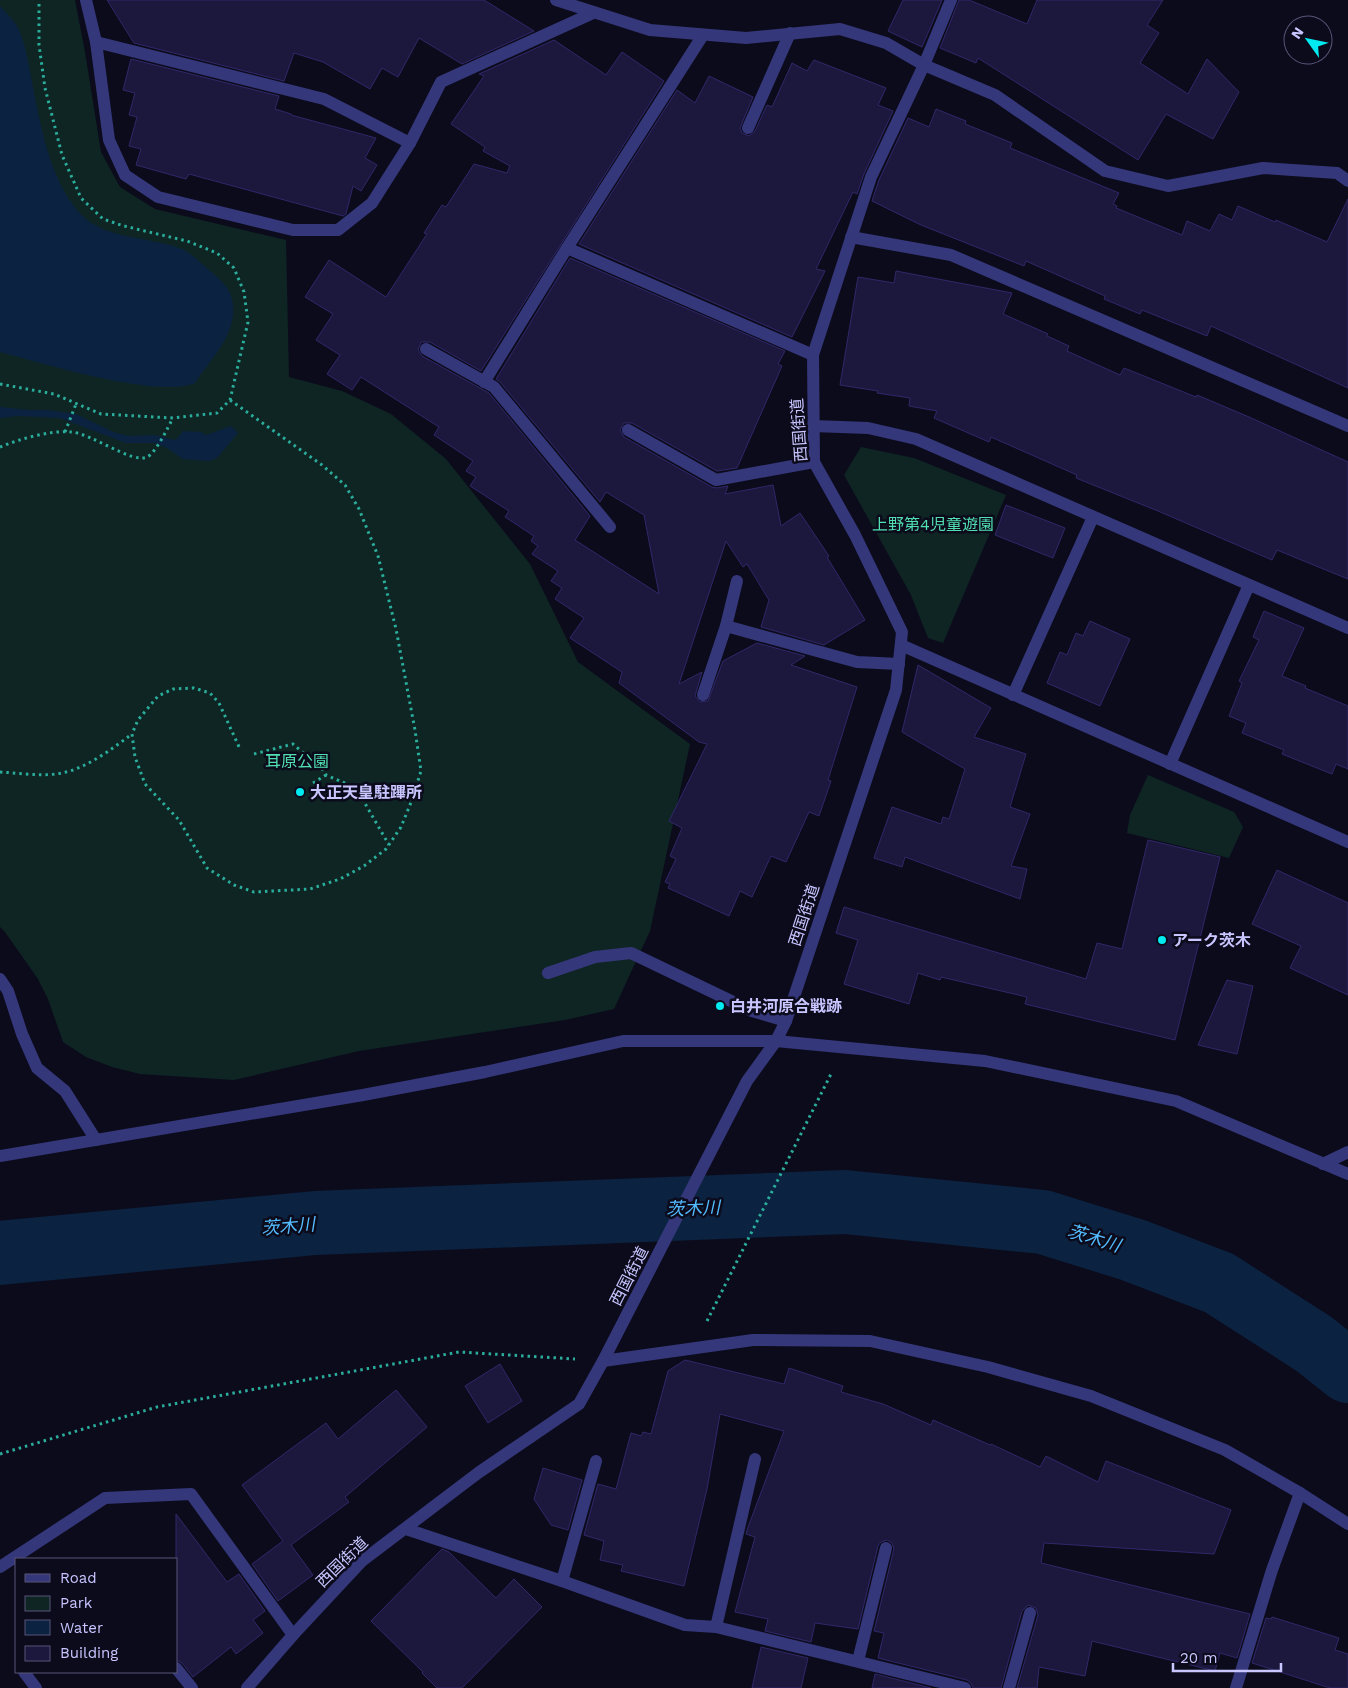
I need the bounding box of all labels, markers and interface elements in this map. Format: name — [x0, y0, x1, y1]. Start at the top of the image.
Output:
north arrow — [1283, 15, 1333, 65]
text: N — [1288, 24, 1307, 42]
street label: 西国街道 — [787, 397, 811, 463]
park label: 上野第4児童遊園 — [872, 515, 994, 534]
park label: 耳原公園 — [265, 752, 329, 771]
place label: 大正天皇駐蹕所 — [310, 783, 422, 802]
marker: 大正天皇駐蹕所 — [294, 786, 306, 798]
street label: 西国街道 — [785, 882, 823, 948]
place label: アーク茨木 — [1172, 931, 1251, 950]
marker: アーク茨木 — [1156, 934, 1168, 946]
place label: 白井河原合戦跡 — [730, 997, 842, 1016]
marker: 白井河原合戦跡 — [714, 1000, 726, 1012]
water label: 茨木川 — [666, 1196, 722, 1219]
water label: 茨木川 — [260, 1213, 318, 1239]
water label: 茨木川 — [1065, 1220, 1125, 1257]
street label: 西国街道 — [606, 1243, 652, 1309]
street label: 西国街道 — [312, 1533, 372, 1591]
legend — [15, 1558, 178, 1673]
text: Road — [60, 1569, 97, 1587]
text: Park — [60, 1594, 93, 1612]
text: Water — [60, 1619, 103, 1637]
scale bar — [1173, 1640, 1280, 1672]
text: Building — [60, 1644, 118, 1662]
text: 20 m — [1180, 1649, 1218, 1667]

